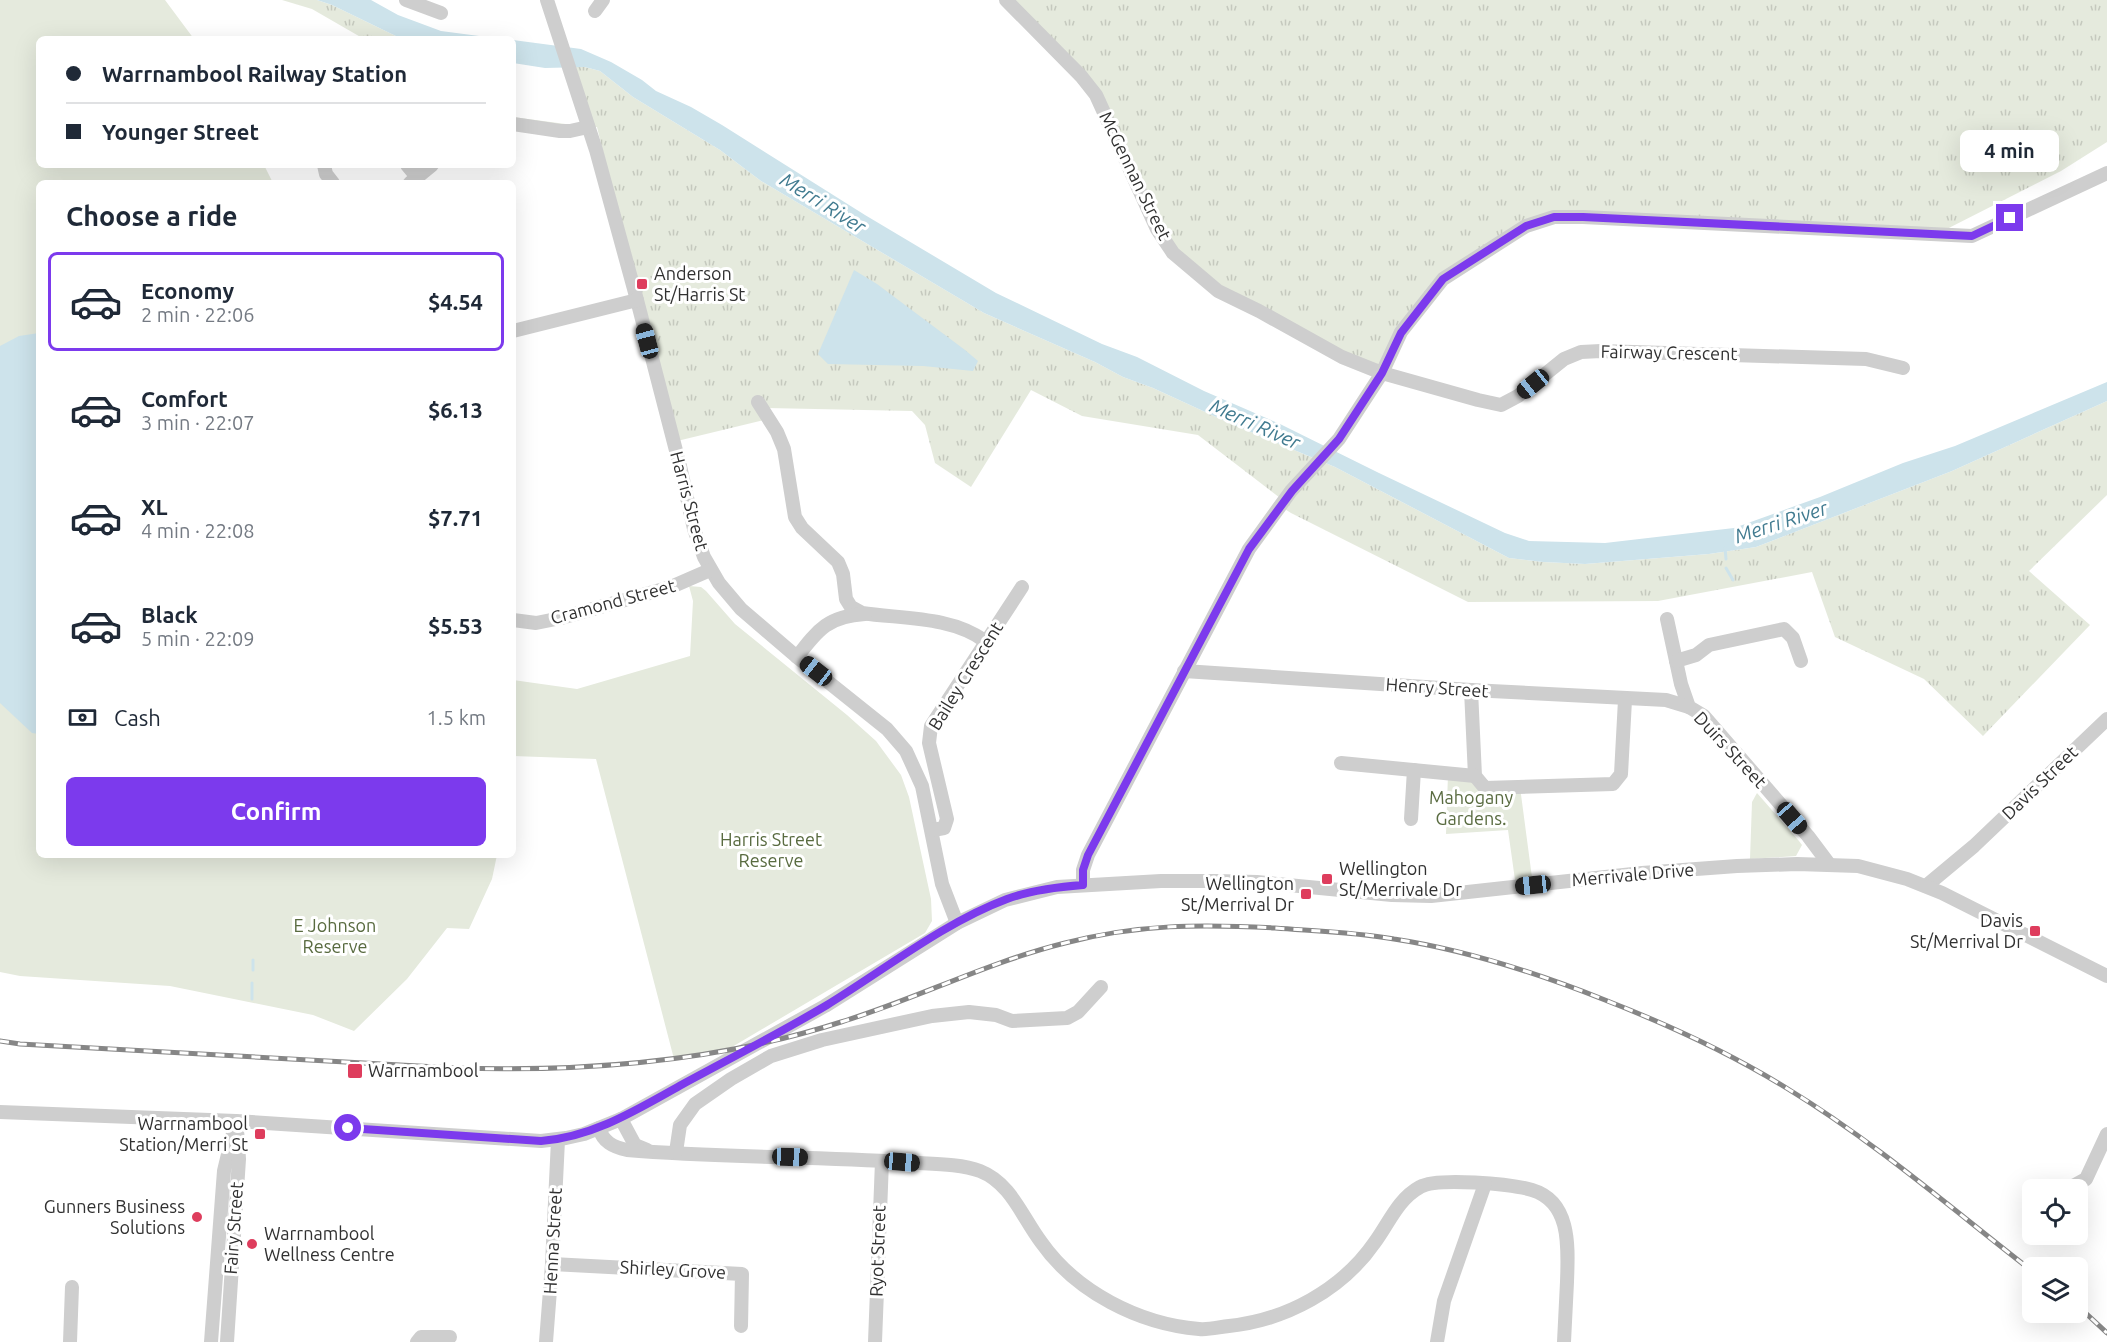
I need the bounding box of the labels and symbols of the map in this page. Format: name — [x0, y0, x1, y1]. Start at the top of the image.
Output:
street label: McGennan Street — [1096, 108, 1176, 243]
callout: 4 min — [1960, 131, 2060, 173]
water label: Merri River — [776, 167, 871, 239]
route end — [1996, 204, 2023, 231]
place label: Anderson St/Harris St — [654, 263, 745, 304]
marker: Anderson St/Harris St — [635, 277, 649, 291]
car — [634, 321, 660, 361]
street label: Fairway Crescent — [1600, 341, 1738, 363]
car — [1513, 366, 1553, 402]
water label: Merri River — [1207, 393, 1305, 454]
street label: Harris Street — [667, 449, 713, 553]
water label: Merri River — [1731, 495, 1832, 547]
street label: Cramond Street — [548, 575, 677, 627]
street label: Bailey Crescent — [924, 618, 1006, 733]
car — [796, 653, 836, 689]
street label: Henry Street — [1385, 673, 1489, 701]
street label: Duirs Street — [1691, 707, 1771, 791]
street label: Davis Street — [1997, 741, 2081, 823]
park label: Mahogany Gardens. — [1429, 787, 1513, 828]
car — [1773, 799, 1811, 837]
park label: Harris Street Reserve — [720, 829, 822, 870]
place label: Wellington St/Merrivale Dr — [1339, 858, 1462, 899]
street label: Merrivale Drive — [1571, 859, 1695, 889]
marker: Wellington St/Merrivale Dr — [1320, 872, 1334, 886]
place label: Wellington St/Merrival Dr — [1181, 873, 1294, 914]
car — [1514, 874, 1552, 896]
marker: Wellington St/Merrival Dr — [1299, 887, 1313, 901]
place label: Davis St/Merrival Dr — [1910, 910, 2023, 951]
park label: E Johnson Reserve — [294, 915, 376, 956]
marker: Davis St/Merrival Dr — [2028, 924, 2042, 938]
place label: Warrnambool — [368, 1060, 479, 1080]
marker: Warrnambool — [346, 1062, 364, 1080]
place label: Warrnambool Station/Merri St — [119, 1113, 248, 1154]
route start — [334, 1114, 361, 1141]
marker: Warrnambool Station/Merri St — [253, 1127, 267, 1141]
car — [772, 1147, 808, 1167]
car — [883, 1151, 921, 1173]
street label: Fairy Street — [220, 1181, 246, 1275]
street label: Henna Street — [539, 1187, 565, 1295]
place label: Gunners Business Solutions — [44, 1196, 185, 1237]
street label: Ryot Street — [865, 1205, 889, 1297]
marker: Gunners Business Solutions — [190, 1210, 204, 1224]
place label: Warrnambool Wellness Centre — [264, 1223, 395, 1264]
marker: Warrnambool Wellness Centre — [245, 1237, 259, 1251]
street label: Shirley Grove — [619, 1256, 727, 1282]

